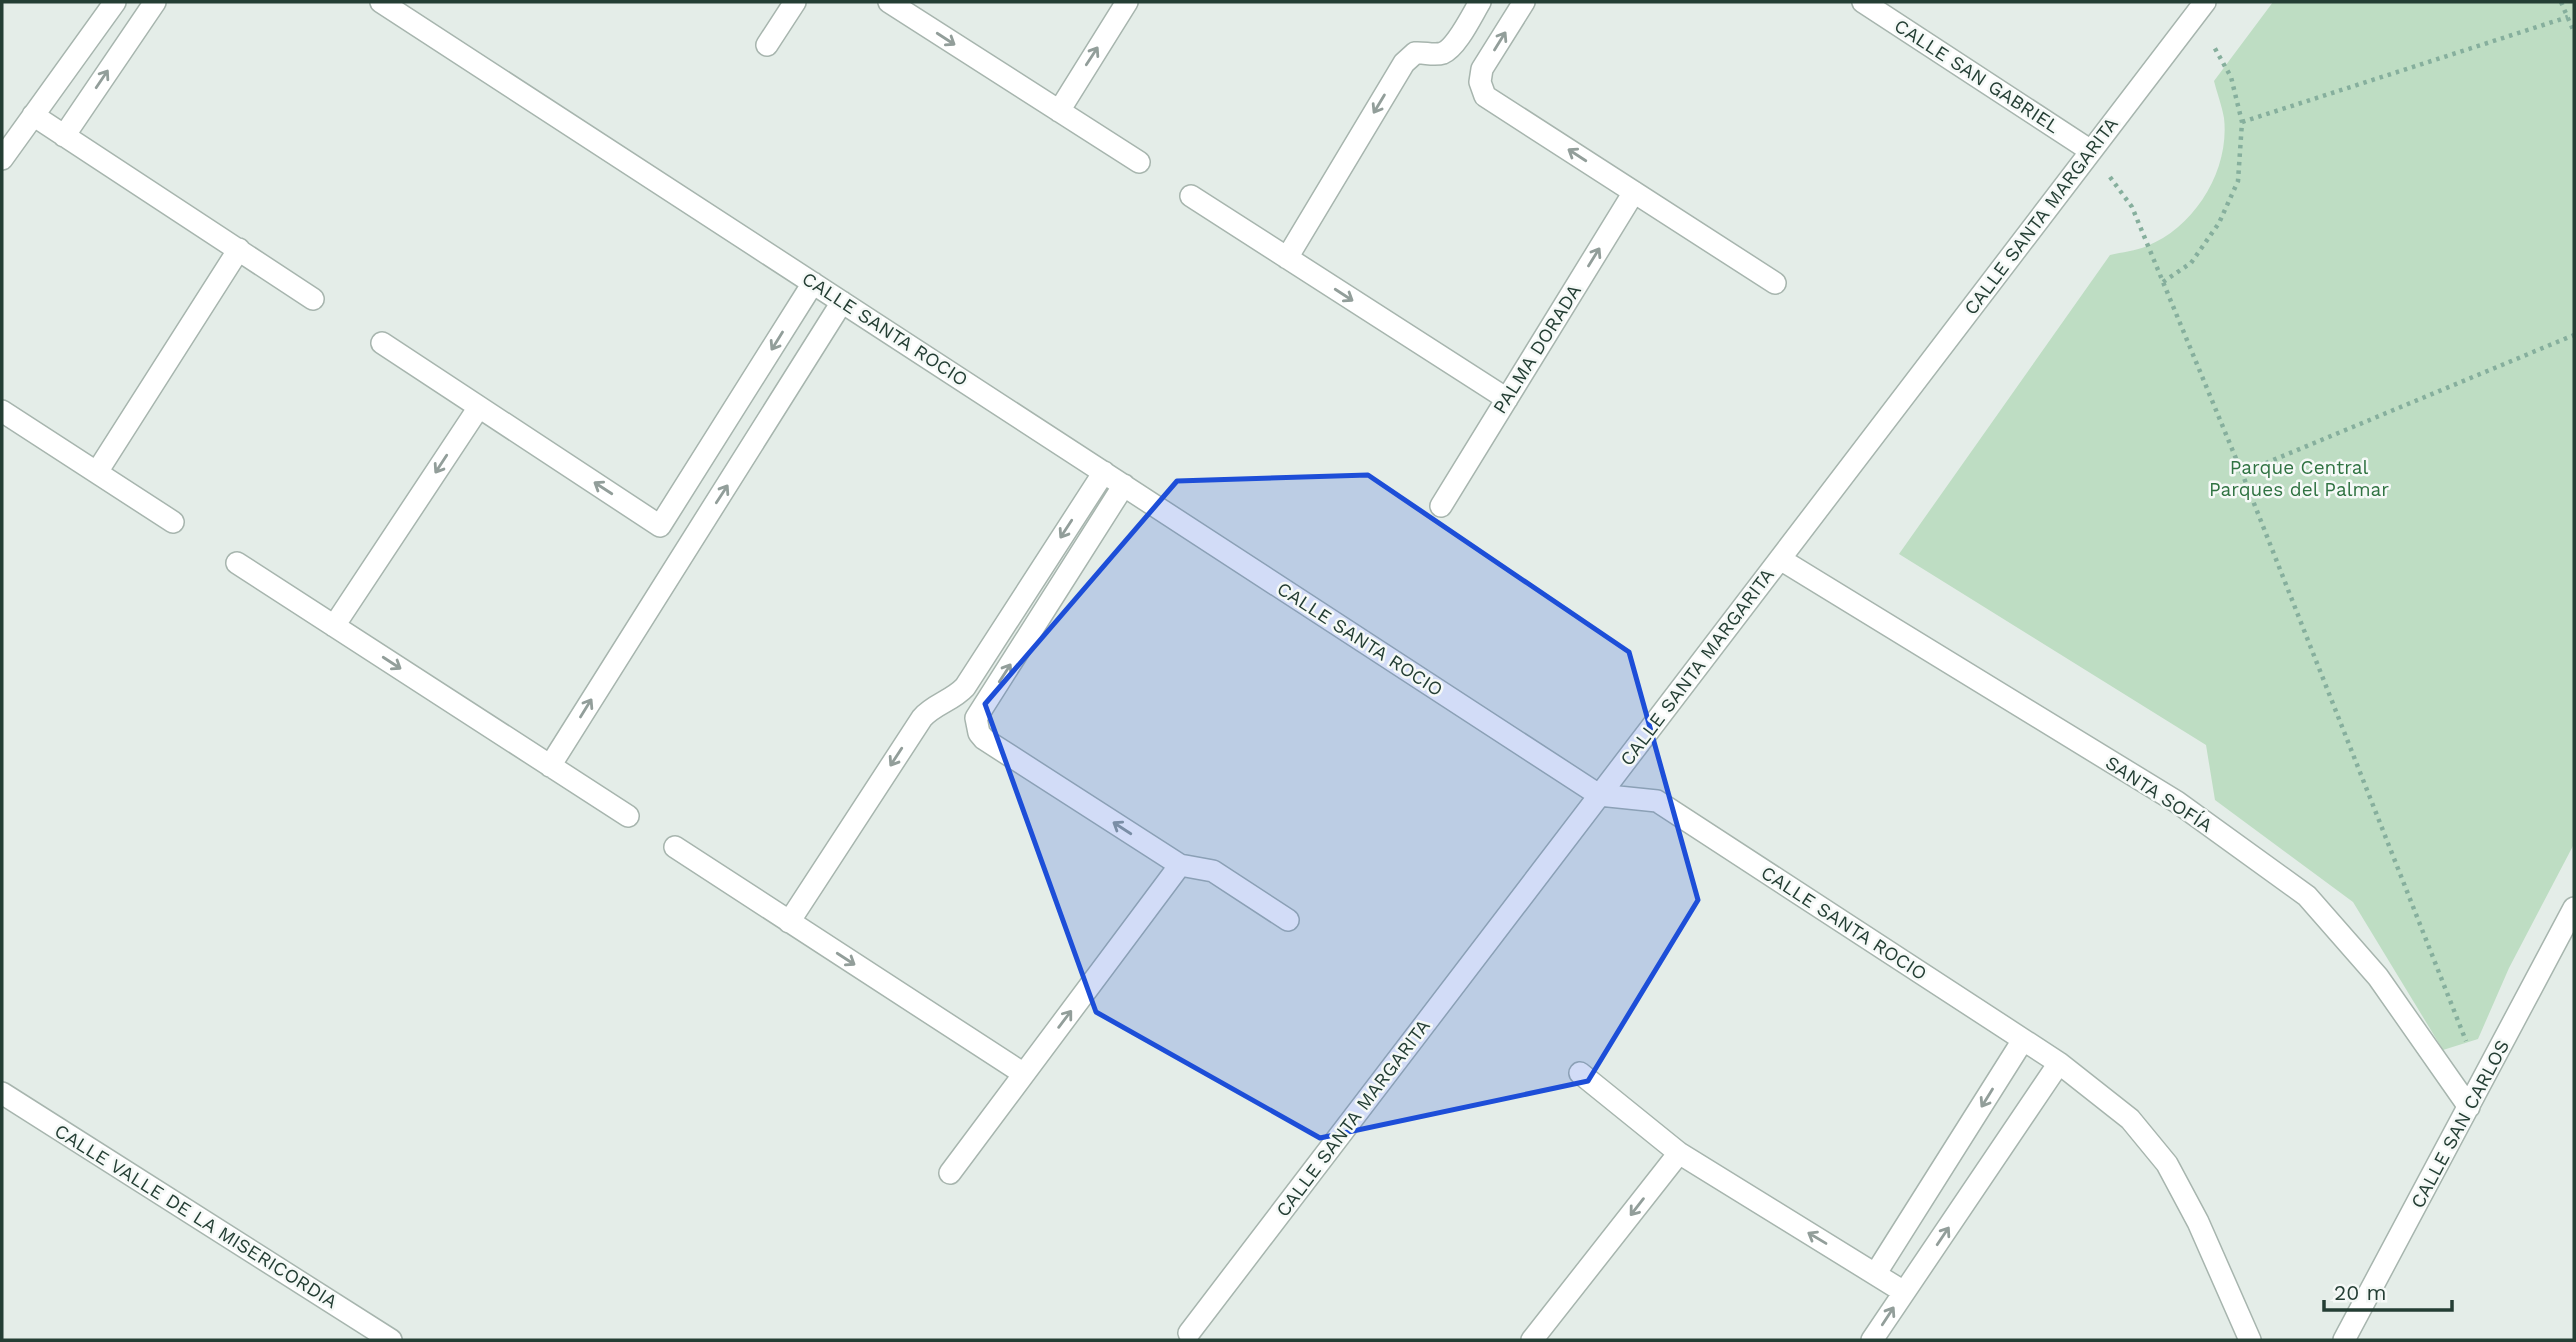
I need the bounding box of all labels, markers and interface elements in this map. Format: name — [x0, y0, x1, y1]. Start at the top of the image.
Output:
street label: CALLE SAN GABRIEL — [1890, 14, 2064, 138]
one-way arrow — [936, 31, 955, 46]
one-way arrow — [1493, 31, 1507, 51]
one-way arrow — [1086, 47, 1100, 67]
one-way arrow — [95, 70, 109, 89]
one-way arrow — [1372, 94, 1386, 114]
street label: CALLE SANTA MARGARITA — [1959, 112, 2123, 319]
one-way arrow — [1568, 148, 1587, 163]
one-way arrow — [1588, 248, 1602, 268]
street label: CALLE SANTA ROCIO — [798, 267, 972, 391]
street label: PALMA DORADA — [1488, 280, 1586, 418]
one-way arrow — [1334, 288, 1354, 302]
one-way arrow — [770, 331, 784, 351]
one-way arrow — [434, 454, 449, 473]
park label: Parque Central Parques del Palmar — [2209, 456, 2389, 501]
one-way arrow — [594, 481, 613, 495]
one-way arrow — [715, 484, 729, 504]
one-way arrow — [1059, 519, 1074, 538]
street label: CALLE SANTA MARGARITA — [1615, 563, 1779, 770]
street label: CALLE SANTA ROCIO — [1273, 577, 1447, 701]
one-way arrow — [381, 657, 401, 671]
one-way arrow — [998, 664, 1012, 684]
one-way arrow — [580, 699, 594, 719]
one-way arrow — [889, 747, 904, 766]
street label: SANTA SOFÍA — [2101, 751, 2217, 837]
one-way arrow — [1113, 821, 1133, 835]
street label: CALLE SANTA ROCIO — [1757, 861, 1931, 985]
one-way arrow — [836, 951, 855, 966]
one-way arrow — [1057, 1010, 1072, 1029]
street label: CALLE SANTA MARGARITA — [1271, 1014, 1435, 1221]
street label: CALLE SAN CARLOS — [2406, 1036, 2514, 1212]
one-way arrow — [1980, 1088, 1995, 1107]
street label: CALLE VALLE DE LA MISERICORDIA — [50, 1119, 342, 1313]
one-way arrow — [1629, 1197, 1644, 1216]
one-way arrow — [1936, 1227, 1950, 1246]
one-way arrow — [1808, 1230, 1828, 1244]
scale bar — [2324, 1268, 2452, 1312]
text: 20 m — [2334, 1280, 2386, 1305]
one-way arrow — [1881, 1307, 1896, 1326]

